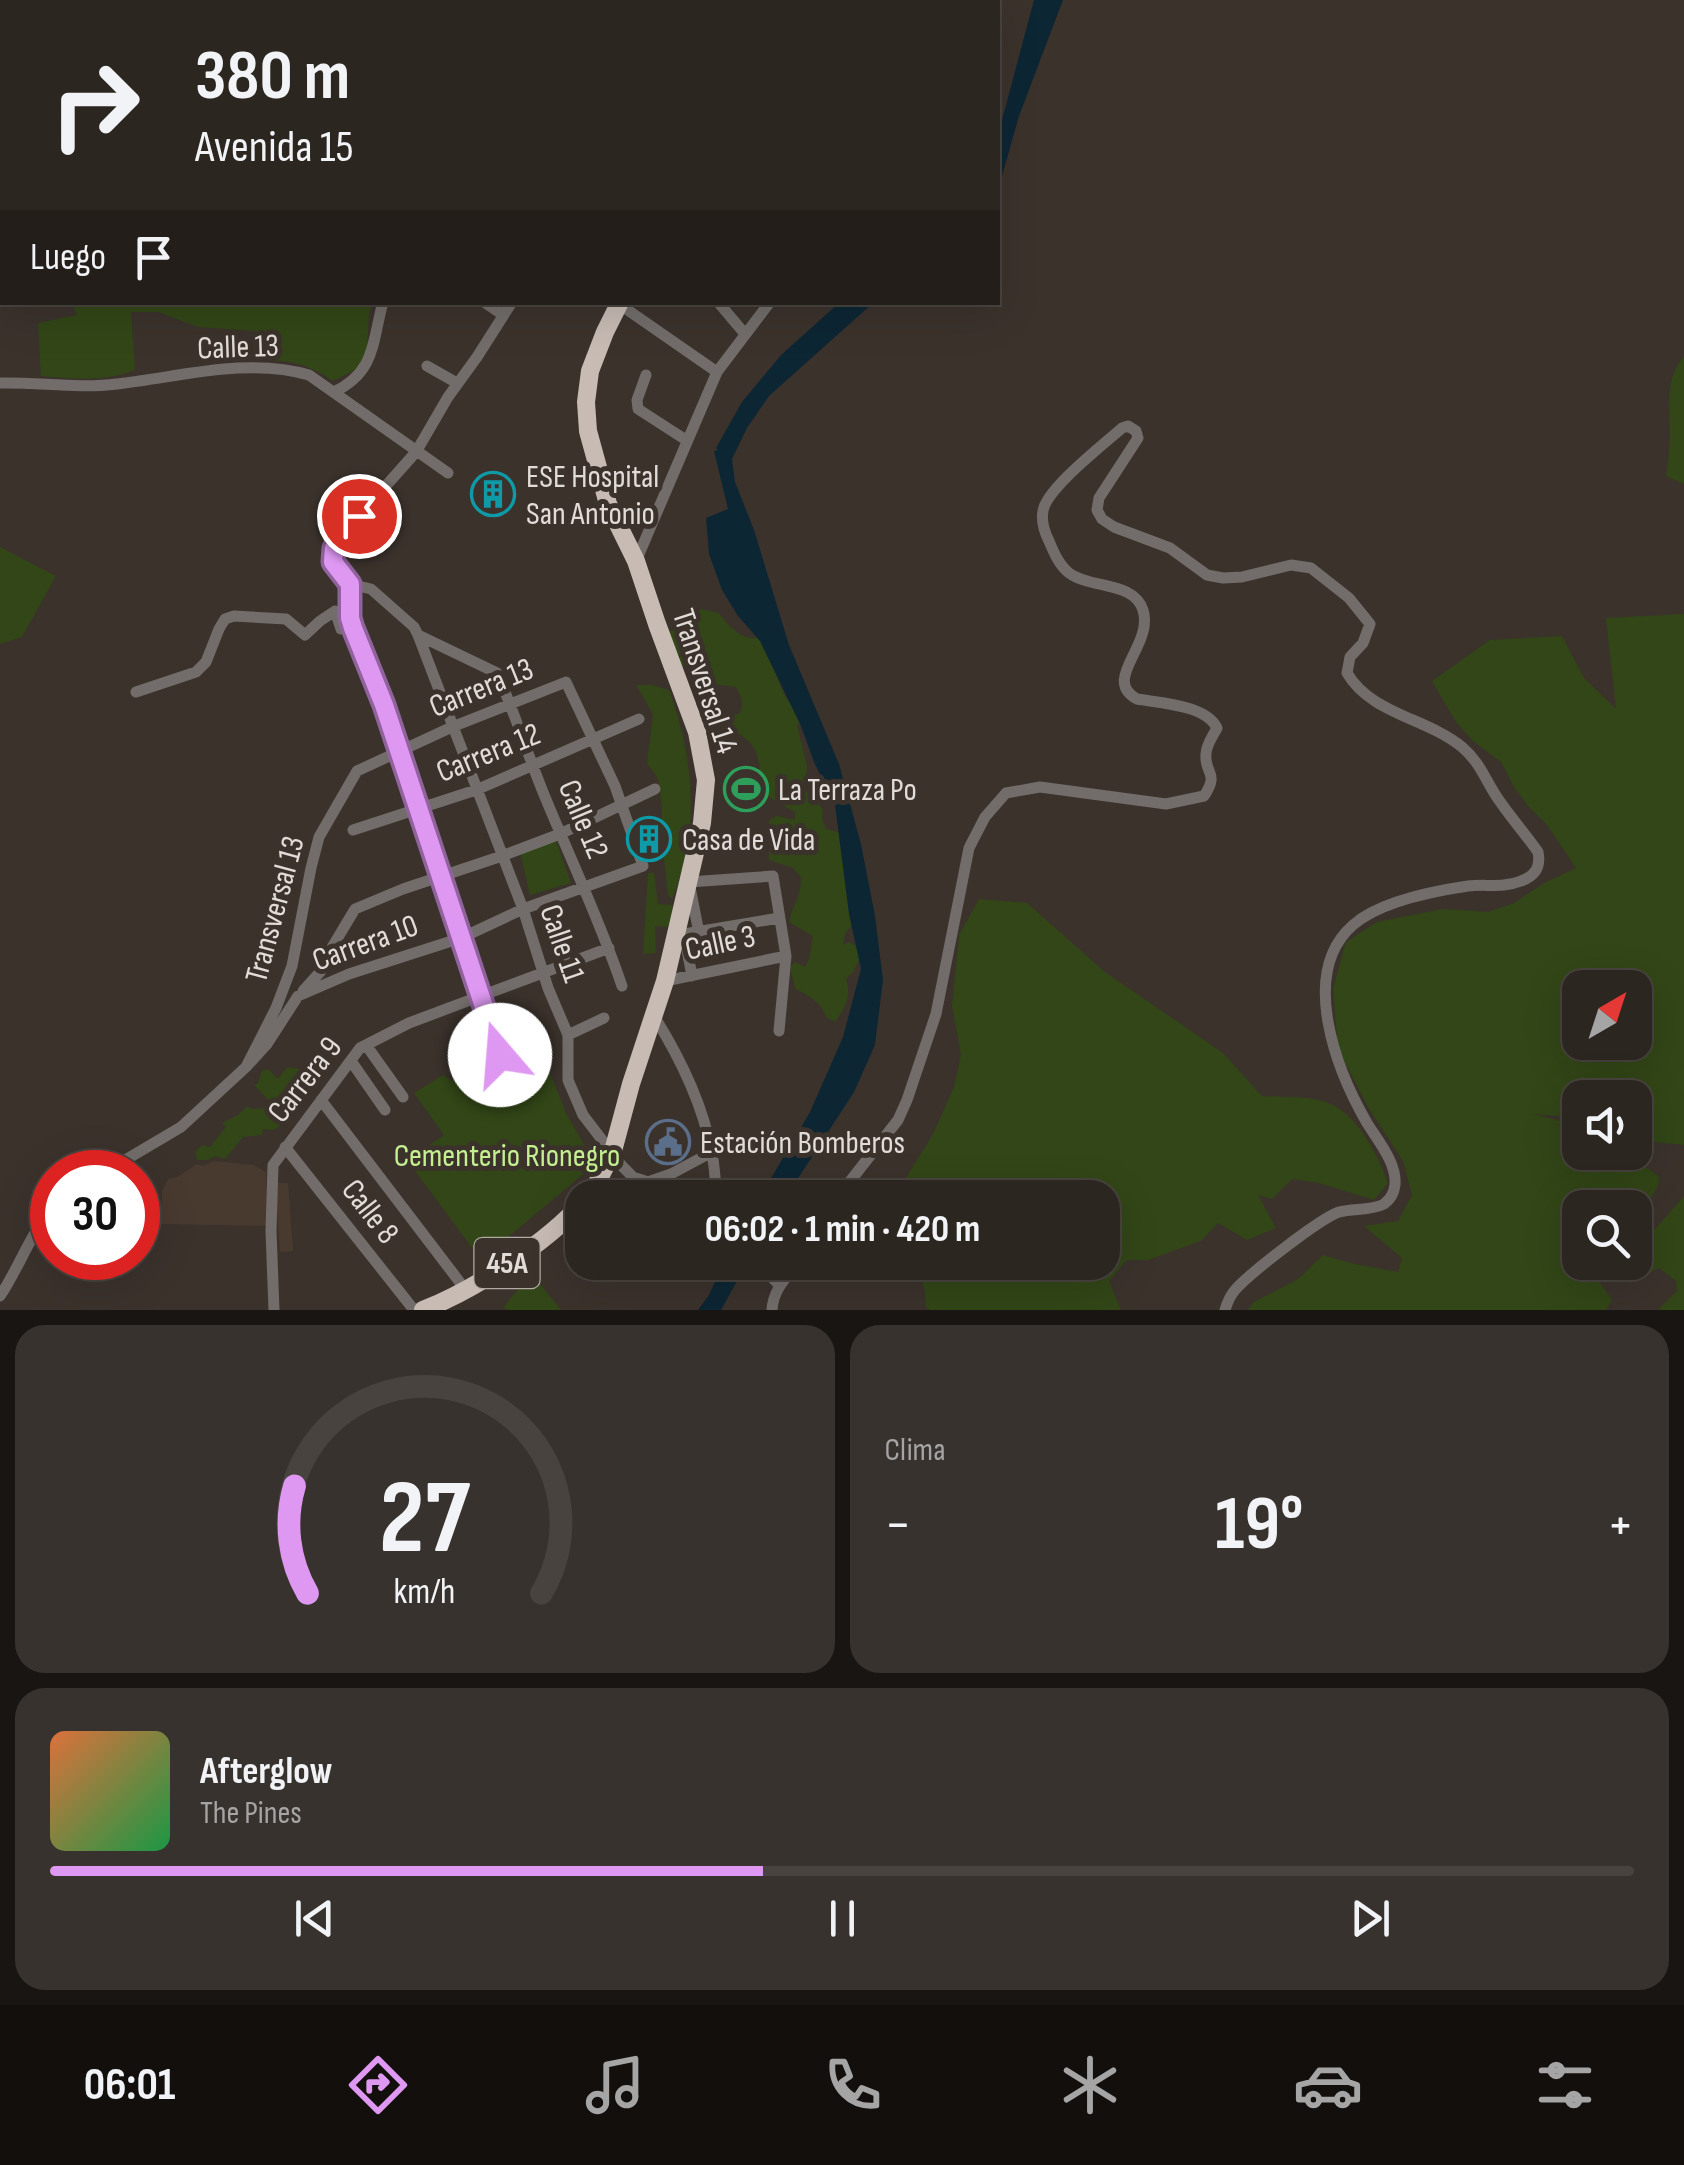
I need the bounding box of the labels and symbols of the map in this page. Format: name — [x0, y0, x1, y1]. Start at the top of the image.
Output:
street label: Calle 13 — [197, 327, 280, 368]
place label: ESE Hospital San Antonio — [526, 458, 659, 534]
building icon: ESE Hospital San Antonio — [470, 471, 516, 517]
pin — [317, 474, 402, 559]
street label: Transversal 14 — [663, 604, 746, 759]
street label: Carrera 13 — [424, 650, 539, 727]
street label: Carrera 12 — [431, 715, 546, 792]
sports icon: La Terraza Po — [723, 766, 769, 812]
place label: La Terraza Po — [778, 771, 917, 810]
street label: Calle 12 — [549, 774, 617, 865]
building icon: Casa de Vida — [626, 816, 672, 862]
place label: Casa de Vida — [682, 821, 815, 860]
street label: Transversal 13 — [237, 832, 314, 987]
street label: Calle 11 — [530, 900, 593, 987]
street label: Carrera 10 — [307, 906, 424, 980]
street label: Calle 3 — [682, 917, 759, 970]
north arrow — [1562, 970, 1652, 1060]
position arrow — [448, 1003, 552, 1107]
street label: Carrera 9 — [260, 1029, 351, 1131]
public building icon: Estación Bomberos — [645, 1119, 691, 1165]
place label: Estación Bomberos — [700, 1124, 905, 1163]
park label: Cementerio Rionegro — [394, 1137, 620, 1176]
speed limit sign: 30 — [30, 1150, 160, 1280]
street label: Calle 8 — [333, 1172, 407, 1252]
road number: 45A — [474, 1238, 540, 1288]

